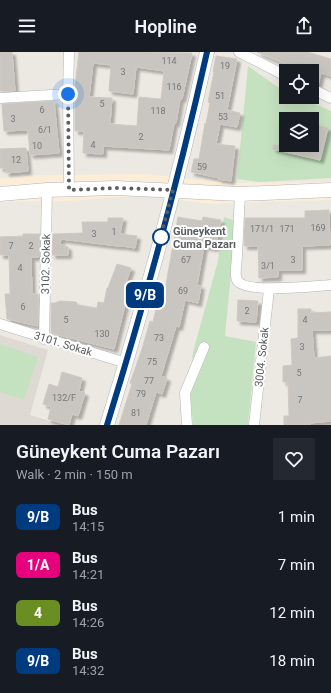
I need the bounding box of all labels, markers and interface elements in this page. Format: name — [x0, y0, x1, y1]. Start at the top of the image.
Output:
icon: menu — [16, 15, 38, 37]
icon: share — [293, 15, 315, 37]
text: Hopline — [134, 16, 197, 37]
house number: 114 — [161, 56, 177, 66]
house number: 19 — [220, 61, 230, 71]
map controls — [279, 64, 319, 152]
button: locate — [279, 64, 319, 104]
house number: 3 — [120, 67, 126, 77]
house number: 116 — [166, 82, 182, 92]
your location — [58, 84, 78, 104]
house number: 51 — [215, 91, 225, 101]
house number: 5 — [99, 99, 105, 109]
house number: 6 — [39, 105, 45, 115]
house number: 118 — [150, 106, 166, 116]
house number: 53 — [218, 112, 228, 122]
button: layers — [279, 112, 319, 152]
house number: 3 — [10, 114, 16, 124]
house number: 6/1 — [38, 125, 52, 135]
house number: 2 — [138, 132, 144, 142]
house number: 4 — [90, 140, 96, 150]
house number: 10 — [32, 141, 42, 151]
house number: 12 — [11, 155, 21, 165]
house number: 59 — [197, 162, 207, 172]
house number: 169 — [310, 223, 326, 233]
house number: 171/1 — [250, 224, 274, 234]
house number: 171 — [279, 224, 295, 234]
place label: Güneykent Cuma Pazarı — [173, 225, 236, 251]
house number: 1 — [111, 227, 117, 237]
marker: Güneykent Cuma Pazarı — [152, 228, 170, 246]
house number: 3 — [91, 229, 97, 239]
street label: 3102. Sokak — [39, 233, 53, 294]
house number: 7 — [8, 241, 14, 251]
house number: 2 — [28, 241, 34, 251]
house number: 67 — [181, 255, 191, 265]
house number: 3 — [290, 255, 296, 265]
house number: 3/1 — [261, 261, 275, 271]
house number: 4 — [17, 263, 23, 273]
line badge: 9/B — [122, 282, 168, 308]
house number: 69 — [178, 286, 188, 296]
text: 9/B — [134, 287, 156, 303]
house number: 6 — [20, 302, 26, 312]
house number: 2 — [244, 306, 250, 316]
house number: 5 — [63, 315, 69, 325]
house number: 4 — [302, 315, 308, 325]
street label: 3004. Sokak — [252, 326, 272, 388]
street label: 3101. Sokak — [32, 329, 94, 359]
house number: 130 — [94, 329, 110, 339]
house number: 73 — [154, 333, 164, 343]
house number: 3 — [299, 342, 305, 352]
house number: 75 — [147, 357, 157, 367]
house number: 5 — [296, 368, 302, 378]
house number: 77 — [144, 376, 154, 386]
house number: 79 — [136, 389, 146, 399]
house number: 132/F — [52, 393, 76, 403]
house number: 7 — [297, 395, 303, 405]
house number: 81 — [131, 408, 141, 418]
button: heart — [273, 438, 315, 480]
text: Güneykent Cuma Pazarı — [16, 440, 220, 463]
text: Walk · 2 min · 150 m — [16, 467, 133, 482]
text: Bus — [72, 501, 98, 519]
text: 1 min — [278, 508, 315, 526]
text: 9/B — [27, 509, 49, 525]
text: 14:15 — [72, 519, 104, 534]
text: Bus — [72, 549, 98, 567]
text: 7 min — [278, 556, 315, 574]
text: 1/A — [27, 557, 49, 573]
text: 14:21 — [72, 567, 104, 582]
text: Bus — [72, 597, 98, 615]
text: 12 min — [269, 604, 315, 622]
text: 4 — [34, 605, 42, 621]
text: 14:26 — [72, 615, 104, 630]
text: Bus — [72, 645, 98, 663]
text: 18 min — [269, 652, 315, 670]
text: 9/B — [27, 653, 49, 669]
text: 14:32 — [72, 663, 104, 678]

